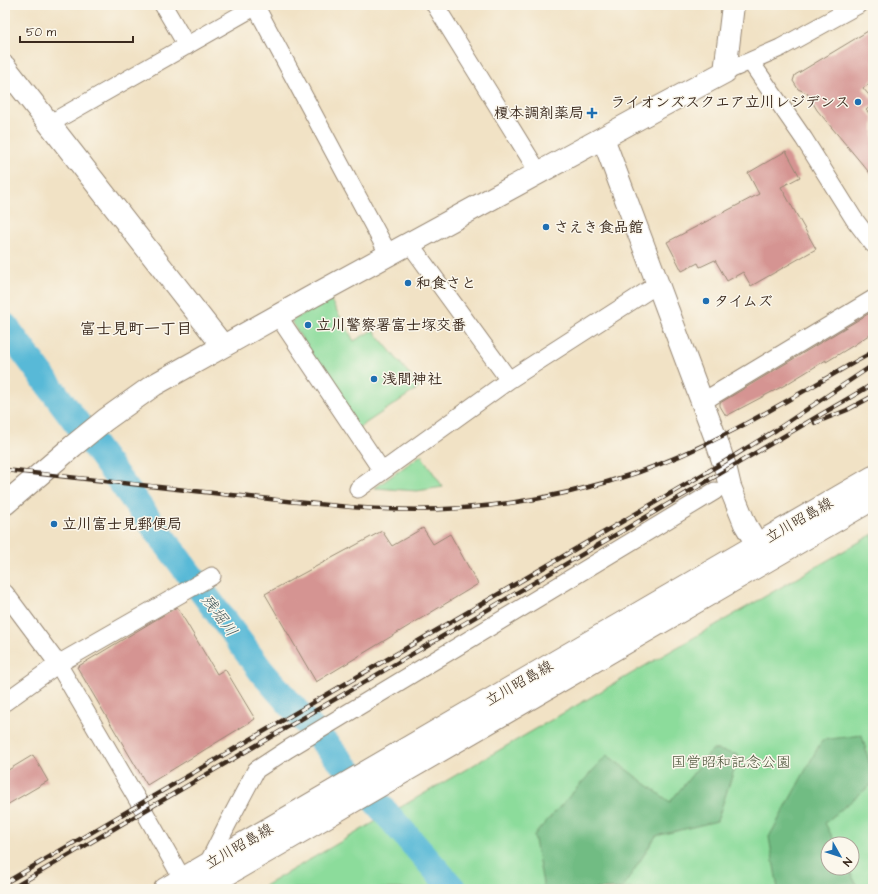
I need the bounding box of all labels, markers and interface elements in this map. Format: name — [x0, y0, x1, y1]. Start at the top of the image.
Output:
scale bar — [20, 18, 133, 44]
text: 50 m — [26, 24, 57, 41]
place label: ライオンズスクエア立川レジデンス — [611, 92, 850, 113]
marker: ライオンズスクエア立川レジデンス — [853, 97, 863, 107]
place label: 榎本調剤薬局 — [494, 103, 584, 124]
marker: 榎本調剤薬局 — [587, 108, 597, 118]
place label: さえき食品館 — [554, 217, 643, 238]
marker: さえき食品館 — [541, 222, 551, 232]
place label: 和食さと — [416, 273, 476, 294]
marker: 和食さと — [403, 278, 413, 288]
place label: タイムズ — [714, 291, 773, 312]
marker: タイムズ — [701, 296, 711, 306]
place label: 立川警察署富士塚交番 — [316, 315, 466, 336]
district label: 富士見町一丁目 — [80, 318, 192, 340]
marker: 立川警察署富士塚交番 — [303, 320, 313, 330]
place label: 浅間神社 — [382, 369, 442, 390]
marker: 浅間神社 — [369, 374, 379, 384]
street label: 立川昭島線 — [762, 493, 837, 548]
place label: 立川富士見郵便局 — [62, 514, 182, 535]
marker: 立川富士見郵便局 — [49, 519, 59, 529]
water label: 残堀川 — [196, 590, 242, 641]
street label: 立川昭島線 — [482, 656, 557, 711]
park label: 国営昭和記念公園 — [671, 752, 791, 773]
street label: 立川昭島線 — [202, 819, 277, 874]
north arrow — [820, 836, 860, 876]
text: N — [839, 855, 855, 869]

